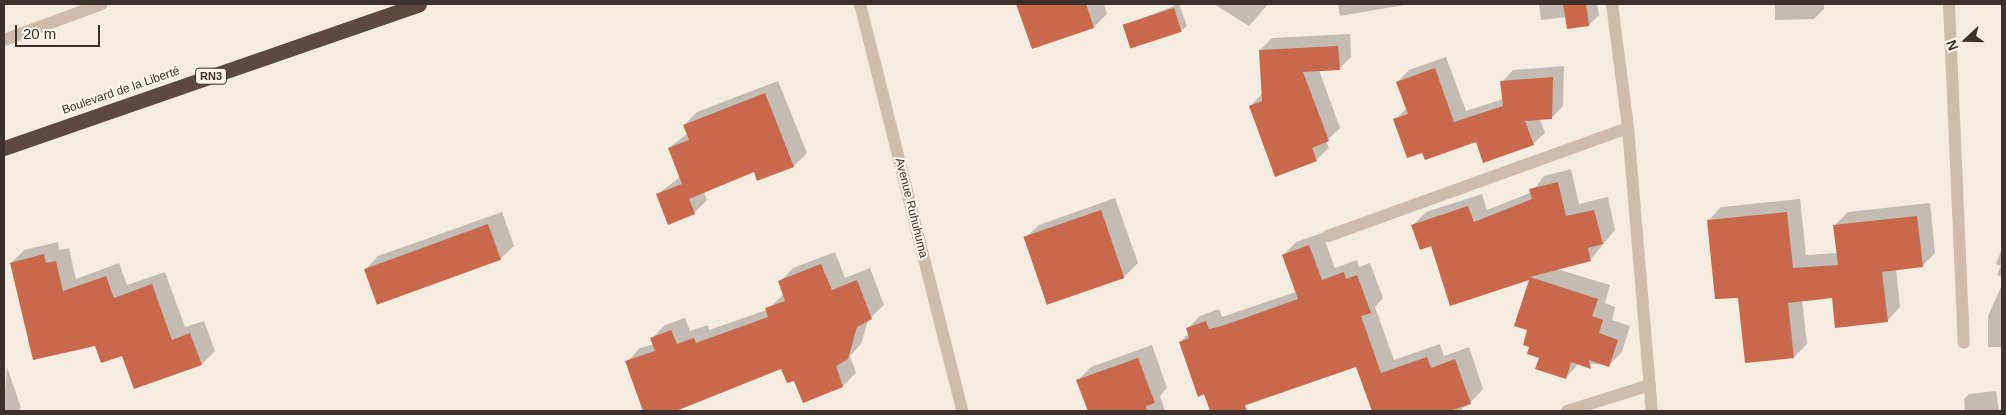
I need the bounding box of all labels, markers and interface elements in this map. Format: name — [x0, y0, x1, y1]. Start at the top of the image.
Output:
scale bar — [18, 15, 102, 47]
north arrow — [1941, 15, 1991, 65]
text: 20 m — [23, 25, 56, 42]
text: N — [1943, 38, 1961, 53]
street label: Boulevard de la Liberté — [60, 64, 182, 118]
road number: RN3 — [195, 68, 227, 84]
street label: Avenue Ruhuhuma — [892, 157, 930, 259]

